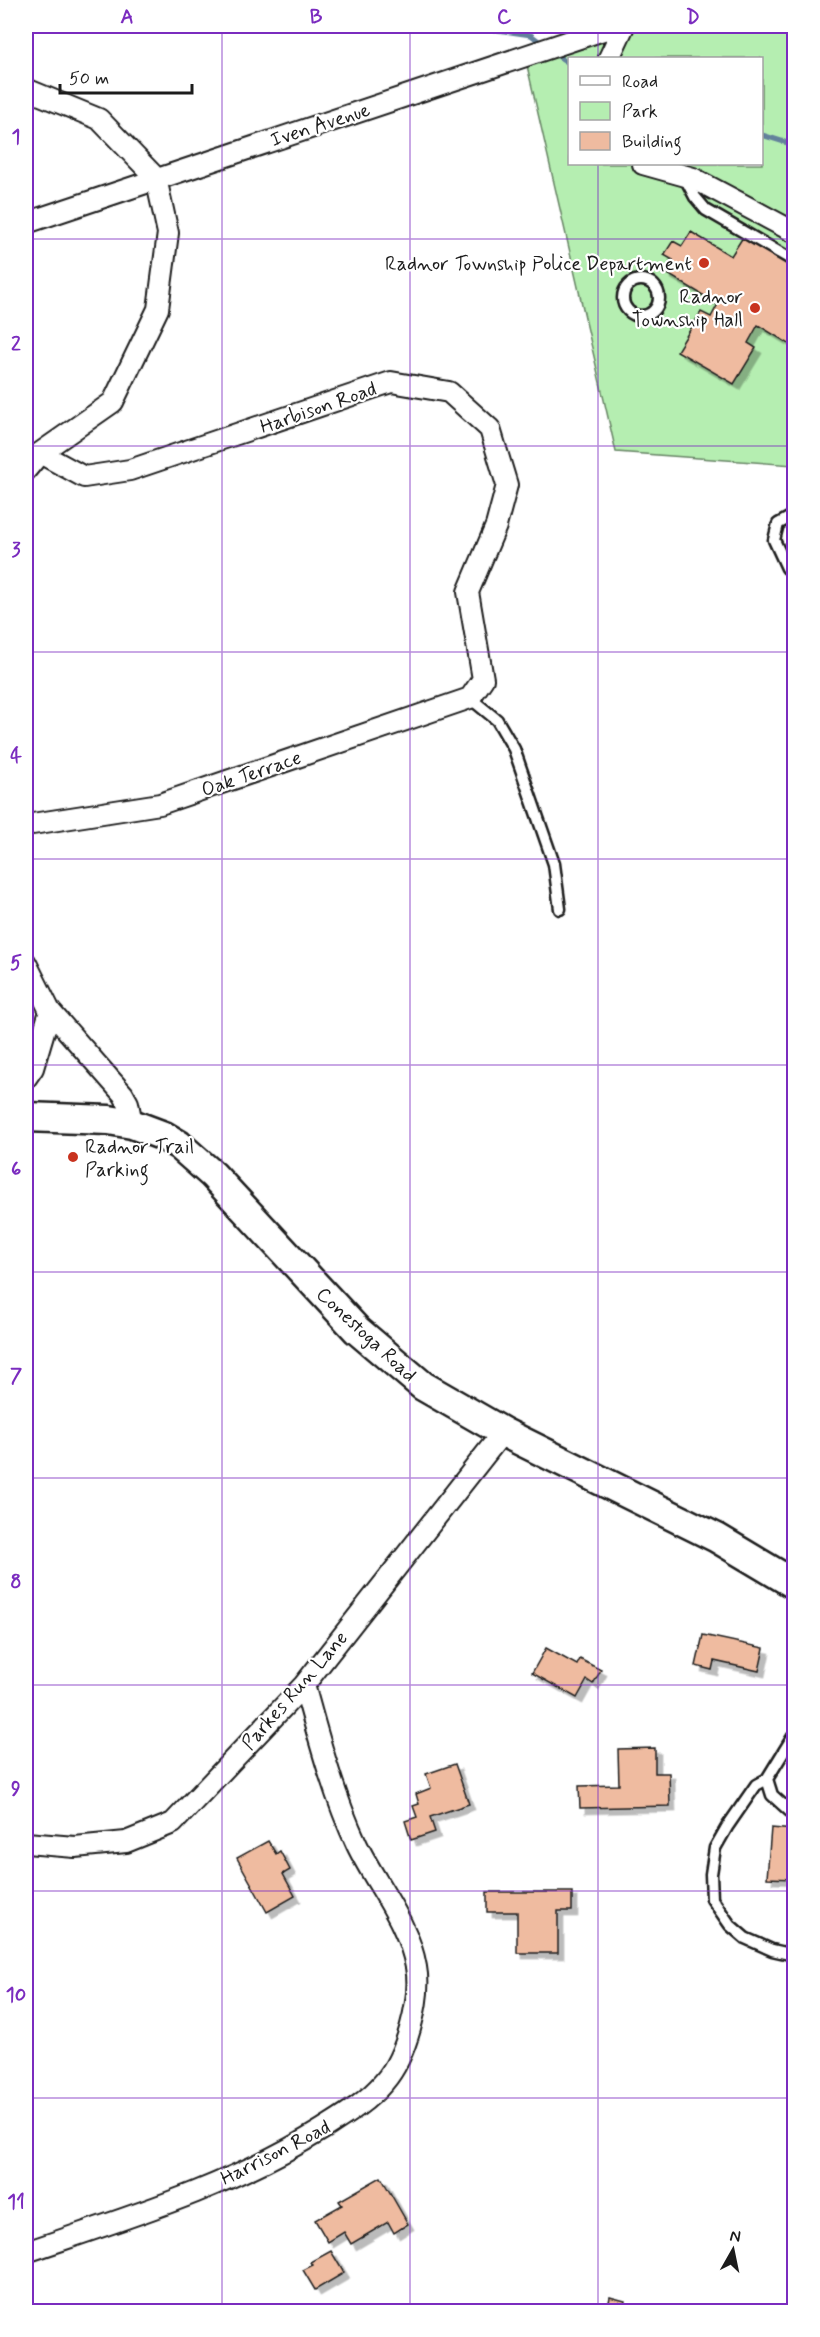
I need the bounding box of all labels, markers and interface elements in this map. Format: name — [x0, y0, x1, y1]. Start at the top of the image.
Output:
text: A — [120, 4, 134, 31]
text: B — [310, 4, 323, 31]
text: C — [497, 4, 512, 31]
text: D — [686, 4, 700, 31]
scale bar — [60, 57, 192, 95]
legend — [568, 57, 763, 165]
text: 50 m — [69, 67, 109, 91]
text: Road — [622, 70, 658, 94]
street label: Iven Avenue — [267, 97, 374, 154]
text: Park — [622, 100, 658, 124]
text: 1 — [12, 124, 20, 151]
text: Building — [622, 130, 682, 156]
place label: Radnor Township Police Department — [385, 251, 692, 278]
marker: Radnor Township Police Department — [697, 256, 711, 270]
place label: Radnor Township Hall — [632, 284, 743, 334]
marker: Radnor Township Hall — [748, 301, 762, 315]
text: 2 — [11, 331, 21, 358]
street label: Harbison Road — [257, 376, 380, 441]
text: 3 — [11, 537, 21, 564]
text: 4 — [10, 743, 22, 770]
street label: Oak Terrace — [198, 745, 305, 804]
text: 5 — [10, 950, 22, 977]
place label: Radnor Trail Parking — [85, 1134, 194, 1186]
marker: Radnor Trail Parking — [66, 1150, 80, 1164]
text: 6 — [11, 1156, 21, 1183]
street label: Conestoga Road — [310, 1281, 422, 1389]
text: 7 — [10, 1363, 22, 1390]
text: 8 — [10, 1569, 22, 1596]
street label: Parkes Run Lane — [236, 1626, 354, 1756]
text: 9 — [11, 1776, 21, 1803]
text: 10 — [6, 1982, 26, 2009]
street label: Harrison Road — [216, 2114, 335, 2193]
text: 11 — [7, 2189, 25, 2216]
north arrow — [703, 2220, 763, 2280]
text: N — [728, 2225, 742, 2248]

